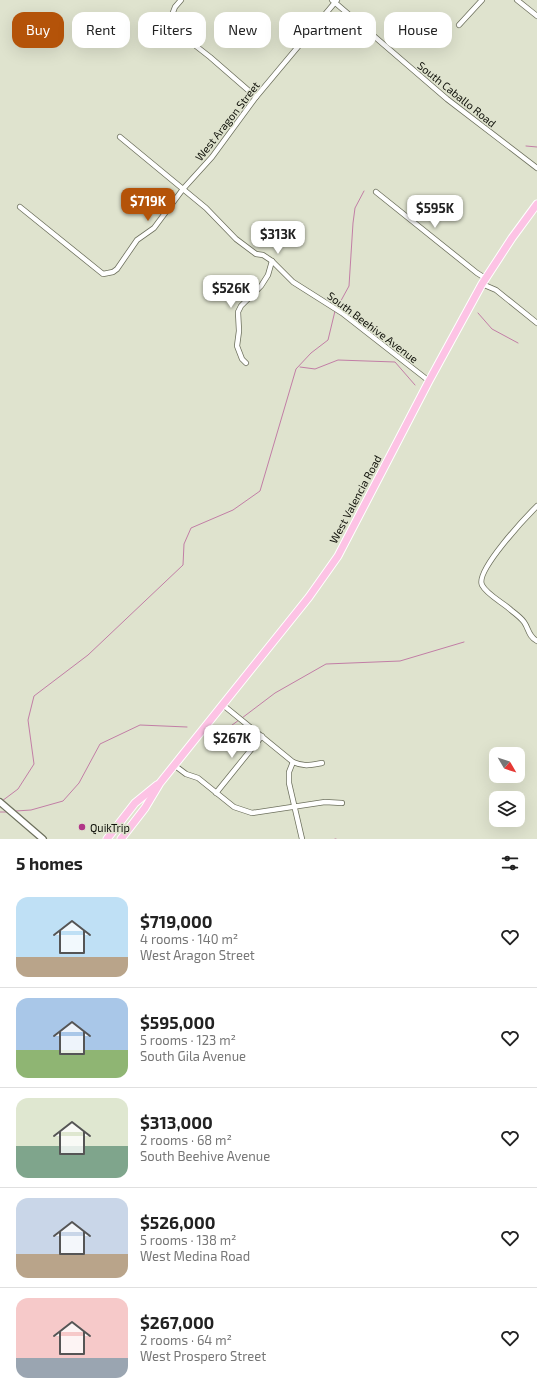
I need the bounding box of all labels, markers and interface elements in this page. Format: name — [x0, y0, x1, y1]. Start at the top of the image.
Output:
chip: Buy — [12, 12, 64, 48]
chip: Rent — [72, 12, 130, 48]
chip: Filters — [138, 12, 206, 48]
chip: New — [214, 12, 271, 48]
chip: Apartment — [279, 12, 376, 48]
chip: House — [384, 12, 452, 48]
street label: South Caballo Road — [415, 58, 499, 130]
street label: West Aragon Street — [192, 79, 262, 163]
pin: $719K — [120, 188, 176, 222]
text: $719K — [130, 193, 166, 209]
pin: $595K — [407, 195, 463, 229]
text: $595K — [416, 200, 454, 216]
pin: $313K — [250, 221, 306, 255]
text: $313K — [260, 226, 296, 242]
pin: $526K — [203, 275, 259, 309]
text: $526K — [212, 280, 250, 296]
street label: South Beehive Avenue — [325, 289, 421, 365]
street label: West Valencia Road — [326, 453, 384, 545]
pin: $267K — [204, 725, 260, 759]
text: $267K — [213, 730, 251, 746]
north arrow — [489, 747, 525, 783]
map controls — [489, 747, 525, 827]
button: layers — [489, 791, 525, 827]
place label: QuikTrip — [90, 821, 130, 835]
marker: QuikTrip — [77, 822, 87, 832]
icon: filters — [499, 852, 521, 874]
text: 5 homes — [16, 853, 83, 873]
text: $719,000 — [140, 911, 213, 931]
icon: home — [48, 913, 96, 961]
icon: heart — [499, 926, 521, 948]
text: 4 rooms · 140 m² — [140, 931, 238, 947]
text: West Aragon Street — [140, 947, 255, 963]
text: $595,000 — [140, 1012, 215, 1032]
icon: home — [48, 1014, 96, 1062]
icon: heart — [499, 1027, 521, 1049]
text: 5 rooms · 123 m² — [140, 1032, 236, 1048]
text: South Gila Avenue — [140, 1048, 246, 1064]
text: $313,000 — [140, 1112, 213, 1132]
icon: home — [48, 1114, 96, 1162]
icon: heart — [499, 1127, 521, 1149]
text: 2 rooms · 68 m² — [140, 1132, 232, 1148]
text: South Beehive Avenue — [140, 1148, 270, 1164]
text: $526,000 — [140, 1212, 215, 1232]
icon: home — [48, 1214, 96, 1262]
icon: heart — [499, 1227, 521, 1249]
text: 5 rooms · 138 m² — [140, 1232, 237, 1248]
text: West Medina Road — [140, 1248, 250, 1264]
text: $267,000 — [140, 1312, 214, 1332]
icon: home — [48, 1314, 96, 1362]
icon: heart — [499, 1327, 521, 1349]
text: 2 rooms · 64 m² — [140, 1332, 232, 1348]
text: West Prospero Street — [140, 1348, 266, 1364]

